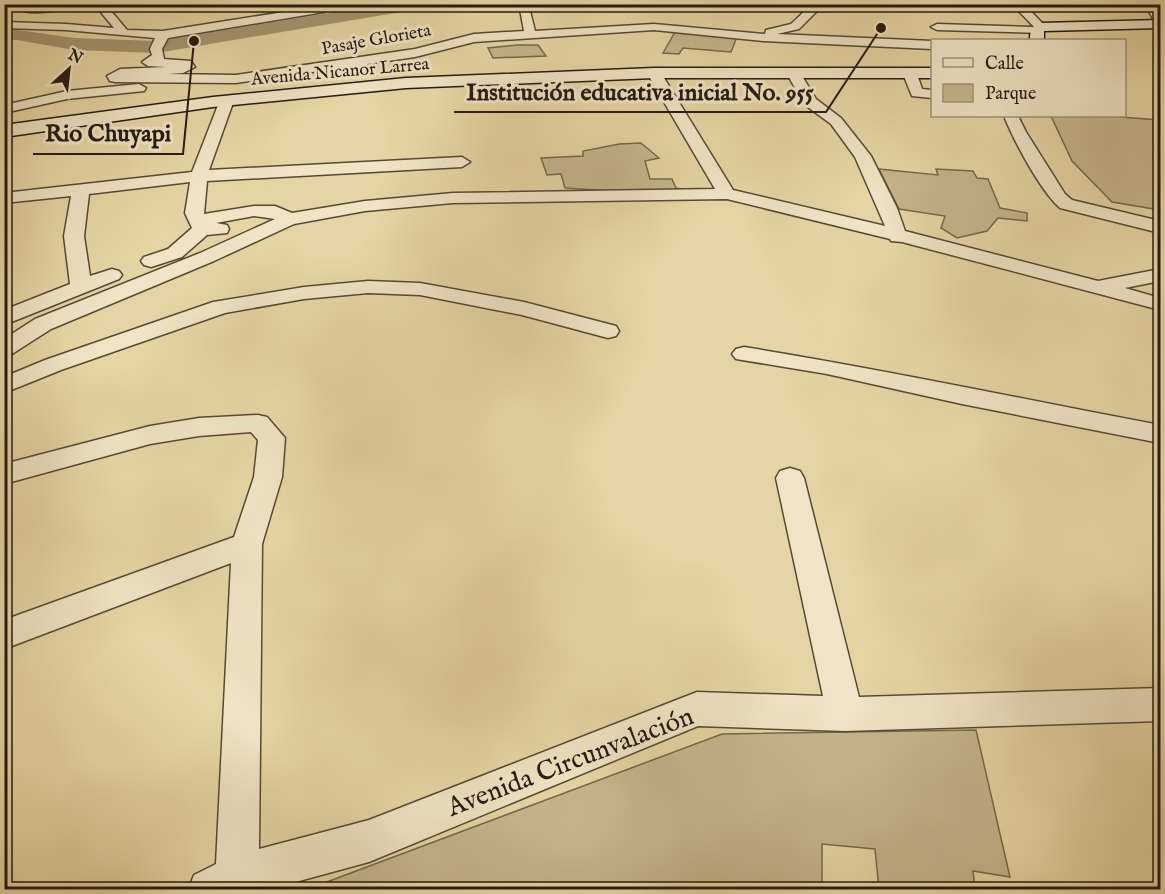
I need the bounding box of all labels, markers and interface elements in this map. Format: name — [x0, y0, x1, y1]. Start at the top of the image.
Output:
street label: Pasaje Glorieta — [320, 19, 433, 61]
north arrow — [39, 39, 99, 99]
legend — [931, 39, 1126, 117]
text: N — [63, 45, 86, 70]
street label: Avenida Nicanor Larrea — [249, 53, 430, 92]
text: Calle — [985, 53, 1024, 76]
callout: Institución educativa inicial No. 955 — [454, 70, 826, 112]
text: Institución educativa inicial No. 955 — [466, 78, 814, 109]
text: Parque — [985, 83, 1036, 106]
callout: Rio Chuyapi — [33, 112, 183, 154]
text: Rio Chuyapi — [45, 119, 172, 150]
street label: Avenida Circunvalación — [442, 700, 699, 826]

